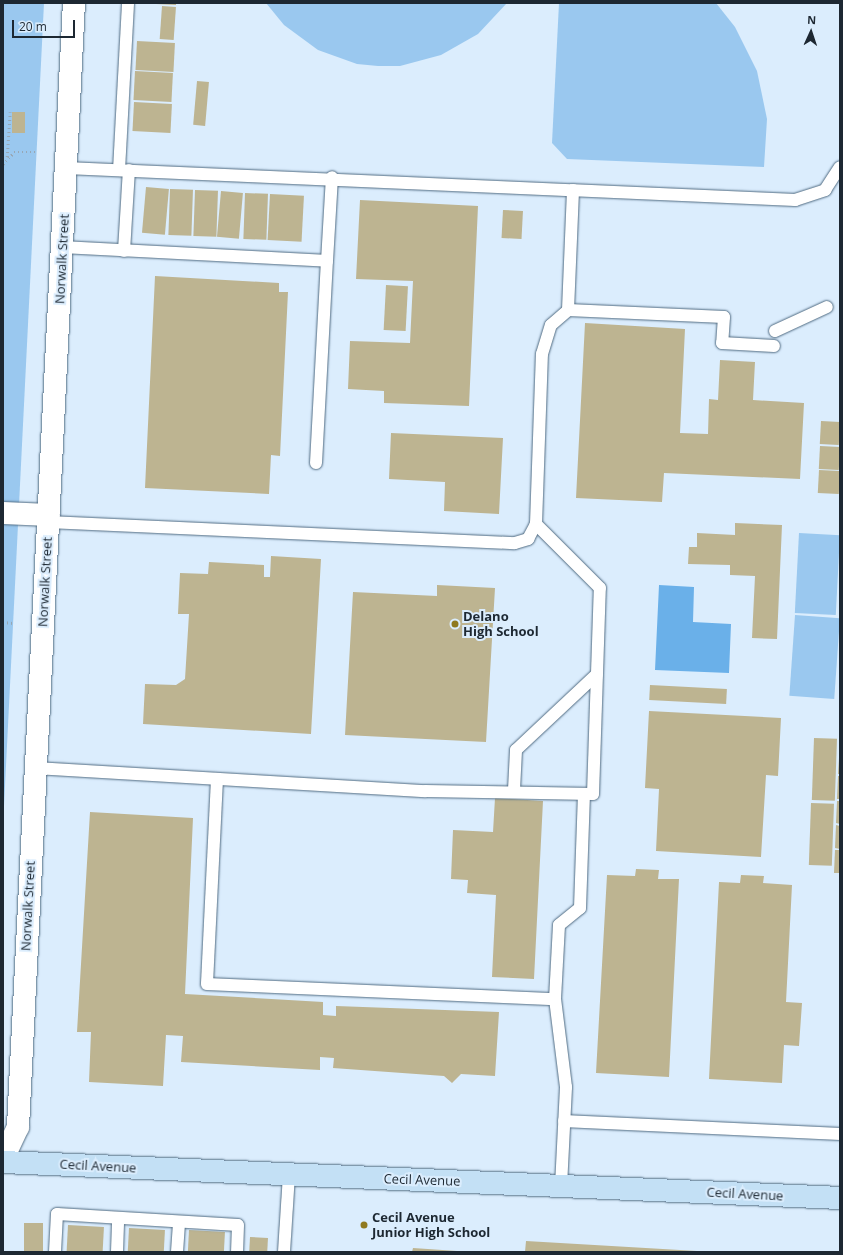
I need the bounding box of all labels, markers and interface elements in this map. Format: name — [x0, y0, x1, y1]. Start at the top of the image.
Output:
scale bar — [14, 12, 77, 38]
north arrow — [791, 12, 831, 52]
text: N — [807, 12, 817, 27]
text: 20 m — [19, 18, 47, 35]
street label: Norwalk Street — [52, 214, 72, 304]
street label: Norwalk Street — [35, 537, 55, 627]
place label: Delano High School — [463, 609, 539, 640]
marker: Delano High School — [450, 619, 460, 629]
street label: Norwalk Street — [18, 861, 38, 951]
street label: Cecil Avenue — [59, 1156, 137, 1176]
street label: Cecil Avenue — [383, 1171, 461, 1189]
street label: Cecil Avenue — [706, 1184, 784, 1204]
place label: Cecil Avenue Junior High School — [372, 1210, 490, 1241]
marker: Cecil Avenue Junior High School — [359, 1220, 369, 1230]

